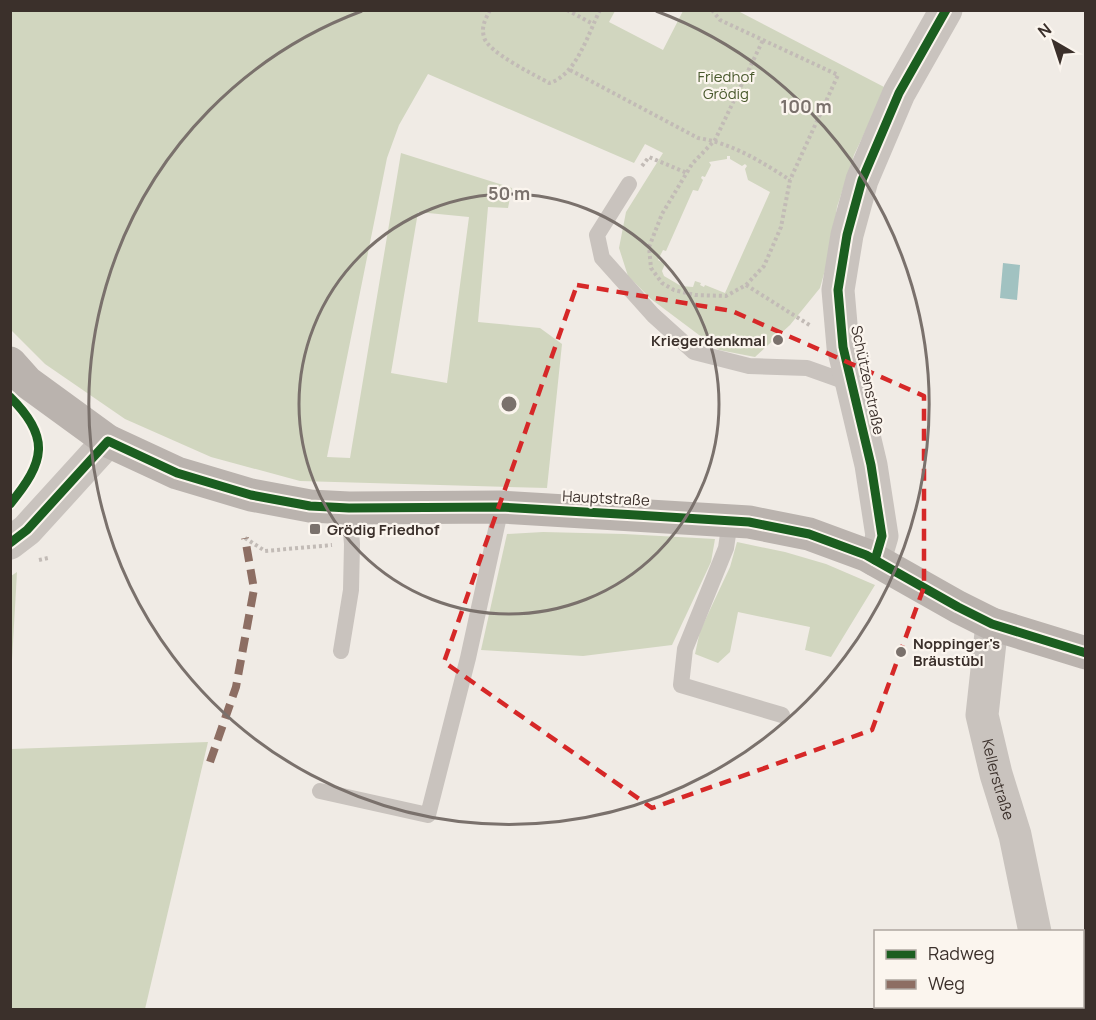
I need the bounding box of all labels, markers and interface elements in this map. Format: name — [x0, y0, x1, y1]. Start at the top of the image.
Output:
north arrow — [1024, 12, 1084, 72]
text: N — [1033, 18, 1056, 43]
park label: Friedhof Grödig — [697, 66, 755, 104]
text: 100 m — [780, 94, 832, 118]
text: 50 m — [488, 181, 530, 205]
street label: Schützenstraße — [846, 323, 890, 437]
place label: Kriegerdenkmal — [651, 330, 766, 351]
marker: Kriegerdenkmal — [771, 333, 785, 347]
centre of rings — [499, 394, 519, 414]
street label: Hauptstraße — [562, 485, 650, 511]
place label: Grödig Friedhof — [327, 519, 440, 540]
marker: Grödig Friedhof — [308, 522, 322, 536]
place label: Noppinger's Bräustübl — [913, 633, 1000, 671]
marker: Noppinger's Bräustübl — [894, 645, 908, 659]
street label: Kellerstraße — [978, 737, 1020, 823]
legend — [874, 930, 1084, 1008]
text: Radweg — [928, 941, 995, 965]
text: Weg — [928, 971, 965, 995]

